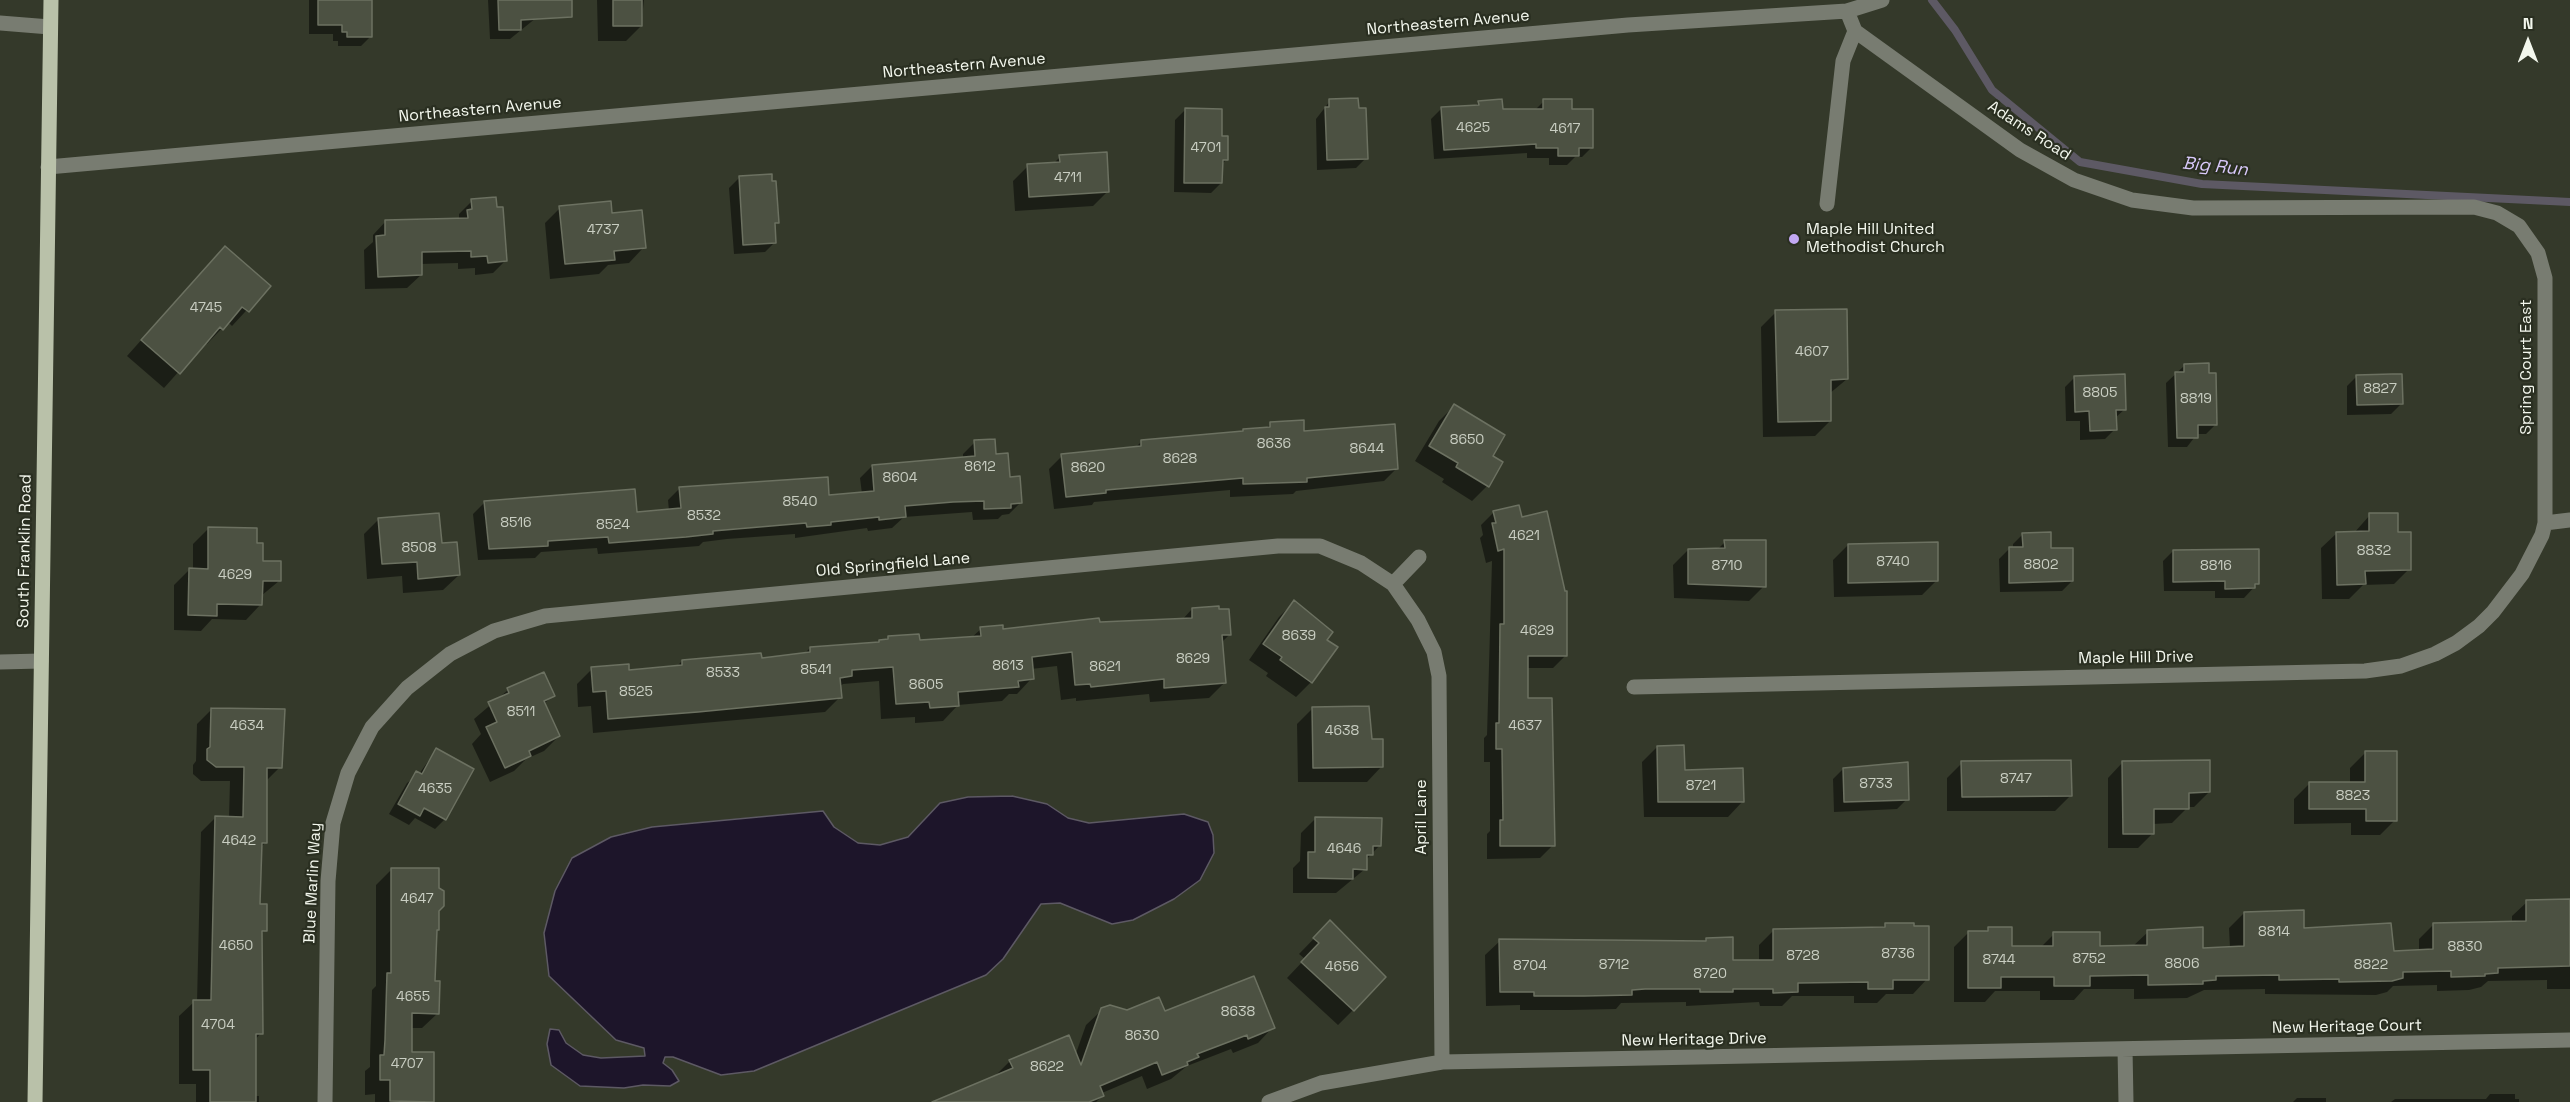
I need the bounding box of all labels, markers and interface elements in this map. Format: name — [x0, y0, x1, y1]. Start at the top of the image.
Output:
street label: Northeastern Avenue — [1366, 6, 1530, 40]
north arrow — [2498, 12, 2558, 72]
text: N — [2523, 13, 2533, 34]
street label: Northeastern Avenue — [882, 49, 1046, 83]
street label: Northeastern Avenue — [398, 93, 562, 127]
street label: Adams Road — [1984, 97, 2074, 165]
house number: 4625 — [1456, 120, 1490, 136]
house number: 4617 — [1549, 121, 1581, 137]
house number: 4701 — [1191, 140, 1221, 156]
water label: Big Run — [2181, 153, 2249, 181]
house number: 4711 — [1054, 170, 1082, 186]
place label: Maple Hill United Methodist Church — [1806, 220, 1945, 258]
house number: 4737 — [587, 222, 619, 238]
marker: Maple Hill United Methodist Church — [1787, 232, 1801, 246]
street label: Spring Court East — [2517, 299, 2537, 435]
house number: 4745 — [190, 300, 222, 316]
house number: 4607 — [1795, 344, 1829, 360]
house number: 8827 — [2363, 381, 2397, 397]
house number: 8805 — [2083, 385, 2117, 401]
house number: 8819 — [2180, 391, 2212, 407]
house number: 8650 — [1450, 432, 1484, 448]
house number: 8636 — [1257, 436, 1291, 452]
house number: 8644 — [1350, 441, 1384, 457]
house number: 8628 — [1163, 451, 1197, 467]
house number: 8612 — [964, 459, 996, 475]
house number: 8620 — [1071, 460, 1105, 476]
house number: 8604 — [882, 470, 918, 486]
street label: South Franklin Road — [14, 474, 36, 628]
house number: 8540 — [783, 494, 817, 510]
house number: 8532 — [687, 508, 721, 524]
house number: 8516 — [500, 515, 532, 531]
house number: 8524 — [596, 517, 630, 533]
house number: 4621 — [1508, 528, 1540, 544]
house number: 8508 — [402, 540, 436, 556]
house number: 8832 — [2357, 543, 2391, 559]
street label: Old Springfield Lane — [815, 549, 971, 581]
house number: 8740 — [1876, 554, 1910, 570]
house number: 8802 — [2024, 557, 2058, 573]
house number: 8710 — [1711, 558, 1743, 574]
house number: 8816 — [2200, 558, 2232, 574]
house number: 4629 — [218, 567, 252, 583]
house number: 4629 — [1520, 623, 1554, 639]
house number: 8639 — [1282, 628, 1316, 644]
street label: Maple Hill Drive — [2078, 647, 2194, 669]
house number: 8629 — [1176, 651, 1210, 667]
house number: 8613 — [992, 658, 1024, 674]
house number: 8621 — [1089, 659, 1121, 675]
house number: 8541 — [800, 662, 832, 678]
house number: 8533 — [706, 665, 740, 681]
house number: 8605 — [909, 677, 943, 693]
house number: 8525 — [619, 684, 653, 700]
house number: 8511 — [507, 704, 535, 720]
house number: 4634 — [230, 718, 264, 734]
house number: 4637 — [1508, 718, 1542, 734]
house number: 4638 — [1325, 723, 1359, 739]
house number: 8747 — [2000, 771, 2032, 787]
house number: 8733 — [1859, 776, 1893, 792]
house number: 8721 — [1686, 778, 1716, 794]
street label: April Lane — [1412, 779, 1432, 855]
house number: 4635 — [418, 781, 452, 797]
house number: 8823 — [2336, 788, 2370, 804]
street label: Blue Marlin Way — [300, 822, 326, 944]
house number: 4642 — [222, 833, 256, 849]
house number: 4646 — [1327, 841, 1361, 857]
house number: 4647 — [400, 891, 434, 907]
house number: 8814 — [2258, 924, 2290, 940]
house number: 4650 — [219, 938, 253, 954]
house number: 8830 — [2448, 939, 2482, 955]
house number: 8736 — [1881, 946, 1915, 962]
house number: 8728 — [1786, 948, 1820, 964]
house number: 8752 — [2072, 951, 2106, 967]
house number: 8744 — [1982, 952, 2016, 968]
house number: 8806 — [2165, 956, 2199, 972]
house number: 8712 — [1599, 957, 1629, 973]
house number: 8822 — [2354, 957, 2388, 973]
house number: 8704 — [1513, 958, 1547, 974]
house number: 4656 — [1325, 959, 1359, 975]
house number: 8720 — [1693, 966, 1727, 982]
house number: 4655 — [396, 989, 430, 1005]
house number: 8638 — [1221, 1004, 1255, 1020]
street label: New Heritage Court — [2272, 1016, 2422, 1038]
house number: 4704 — [201, 1017, 235, 1033]
house number: 8630 — [1125, 1028, 1159, 1044]
street label: New Heritage Drive — [1621, 1029, 1767, 1051]
house number: 4707 — [391, 1056, 423, 1072]
house number: 8622 — [1030, 1059, 1064, 1075]

